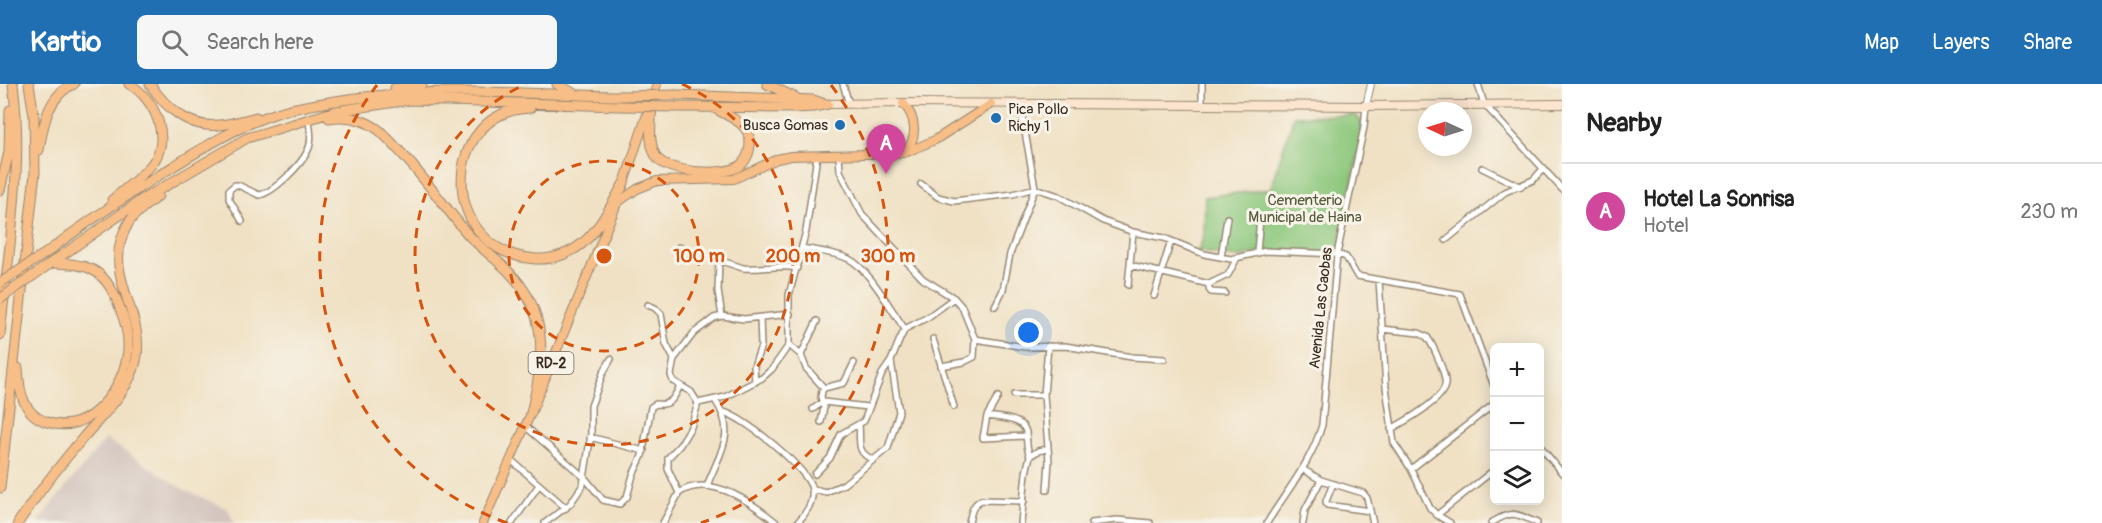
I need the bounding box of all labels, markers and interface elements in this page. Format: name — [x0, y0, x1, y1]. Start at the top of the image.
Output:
search box — [137, 15, 557, 69]
text: Kartio — [30, 25, 101, 60]
icon: search — [158, 26, 191, 59]
text: Search here — [206, 28, 314, 56]
text: Map — [1864, 29, 1899, 56]
text: Layers — [1932, 29, 1990, 56]
text: Share — [2023, 29, 2072, 56]
place label: Pica Pollo Richy 1 — [1008, 100, 1068, 136]
north arrow — [1418, 102, 1472, 156]
text: Nearby — [1586, 107, 1662, 139]
marker: Pica Pollo Richy 1 — [989, 111, 1003, 125]
place label: Busca Gomas — [743, 116, 828, 135]
marker: Busca Gomas — [833, 118, 847, 132]
pin: A — [866, 124, 906, 174]
text: Hotel La Sonrisa — [1643, 185, 1795, 213]
park label: Cementerio Municipal de Haina — [1248, 191, 1362, 227]
text: A — [1599, 199, 1612, 224]
text: 230 m — [2021, 199, 2078, 224]
text: Hotel — [1643, 213, 1689, 238]
text: 100 m — [673, 245, 725, 268]
text: 200 m — [766, 245, 820, 268]
text: 300 m — [861, 245, 915, 268]
centre of rings — [594, 246, 614, 266]
street label: Avenida Las Caobas — [1305, 246, 1337, 370]
your location — [1014, 318, 1043, 347]
map controls — [1490, 343, 1544, 505]
button: + — [1490, 343, 1544, 397]
road number: RD-2 — [528, 352, 574, 374]
button: − — [1490, 397, 1544, 451]
button: layers — [1490, 451, 1544, 505]

